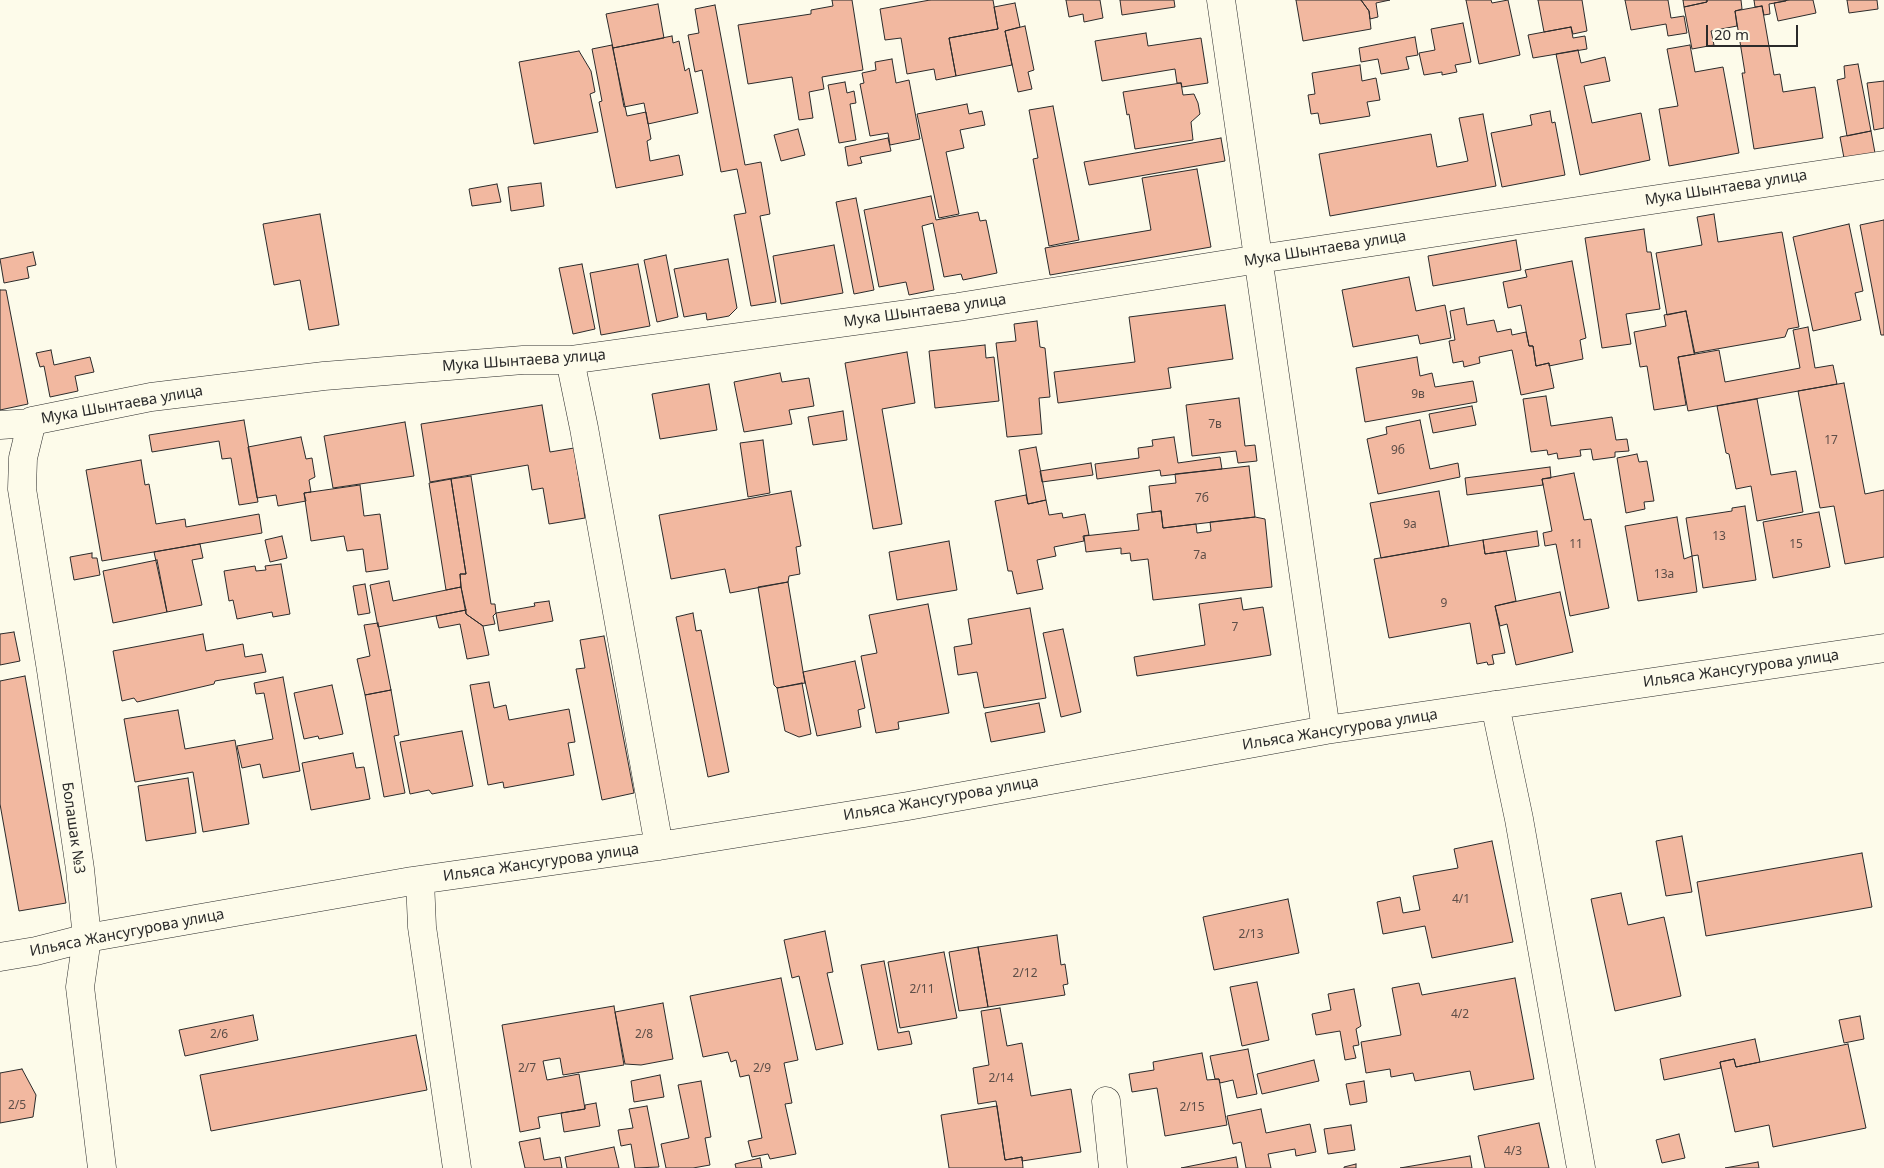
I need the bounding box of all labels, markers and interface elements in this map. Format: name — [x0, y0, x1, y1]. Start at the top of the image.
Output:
scale bar — [1709, 15, 1802, 47]
text: 20 m — [1714, 24, 1749, 44]
street label: Мука Шынтаева улица — [1644, 166, 1808, 210]
street label: Мука Шынтаева улица — [1243, 227, 1407, 271]
street label: Мука Шынтаева улица — [843, 291, 1007, 331]
street label: Мука Шынтаева улица — [442, 346, 606, 376]
street label: Мука Шынтаева улица — [40, 382, 204, 428]
house number: 9в — [1411, 388, 1425, 402]
house number: 7в — [1208, 418, 1222, 432]
house number: 17 — [1824, 434, 1838, 448]
house number: 9б — [1391, 444, 1405, 458]
house number: 7б — [1195, 492, 1209, 506]
house number: 9а — [1403, 518, 1417, 532]
house number: 13 — [1712, 530, 1726, 544]
house number: 11 — [1569, 538, 1583, 552]
house number: 15 — [1789, 538, 1803, 552]
house number: 7а — [1193, 549, 1207, 563]
house number: 13а — [1654, 568, 1674, 582]
house number: 9 — [1441, 597, 1447, 611]
house number: 7 — [1232, 621, 1238, 635]
street label: Ильяса Жансугурова улица — [1642, 646, 1840, 692]
street label: Ильяса Жансугурова улица — [1241, 706, 1439, 754]
street label: Ильяса Жансугурова улица — [842, 773, 1040, 825]
street label: Болашак №3 — [58, 781, 88, 875]
street label: Ильяса Жансугурова улица — [442, 840, 640, 886]
house number: 4/1 — [1452, 893, 1470, 907]
street label: Ильяса Жансугурова улица — [28, 905, 226, 961]
house number: 2/13 — [1238, 928, 1264, 942]
house number: 2/12 — [1012, 967, 1038, 981]
house number: 2/11 — [909, 983, 935, 997]
house number: 4/2 — [1451, 1008, 1469, 1022]
house number: 2/6 — [210, 1028, 228, 1042]
house number: 2/8 — [635, 1028, 653, 1042]
house number: 2/7 — [518, 1062, 536, 1076]
house number: 2/9 — [753, 1062, 771, 1076]
house number: 2/14 — [988, 1072, 1014, 1086]
house number: 2/5 — [8, 1099, 26, 1113]
house number: 2/15 — [1179, 1101, 1205, 1115]
house number: 4/3 — [1504, 1145, 1522, 1159]

